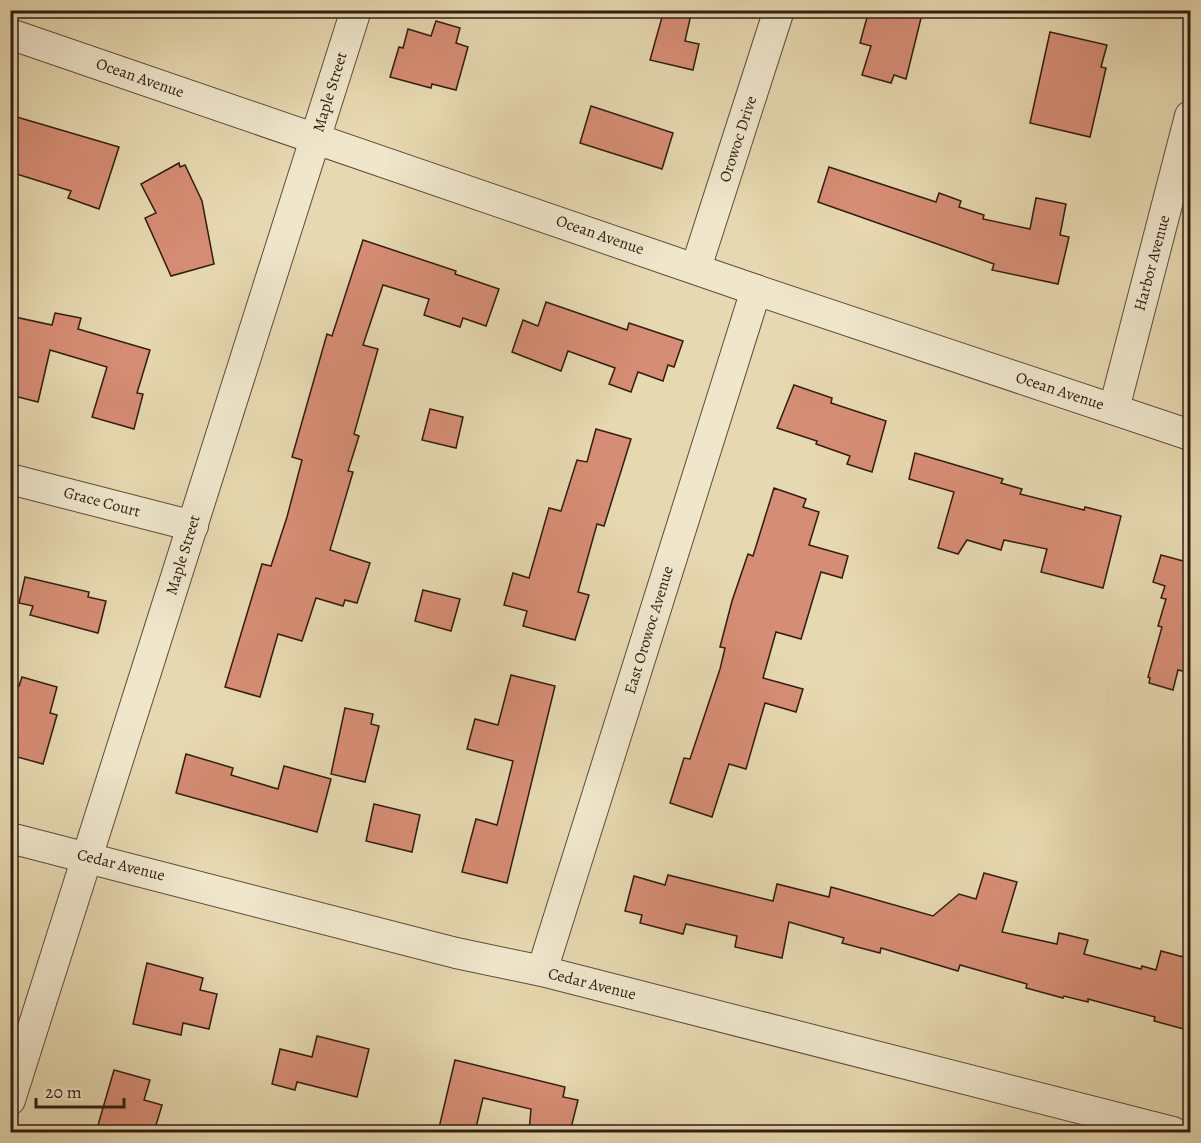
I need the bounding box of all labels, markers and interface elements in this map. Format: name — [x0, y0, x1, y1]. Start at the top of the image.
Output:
street label: Maple Street — [307, 49, 353, 135]
street label: Ocean Avenue — [93, 53, 187, 103]
street label: Orowoc Drive — [714, 93, 762, 185]
street label: Ocean Avenue — [553, 210, 647, 260]
street label: Harbor Avenue — [1129, 213, 1175, 313]
street label: Ocean Avenue — [1013, 366, 1107, 416]
street label: Grace Court — [61, 481, 143, 523]
street label: Maple Street — [160, 512, 206, 598]
street label: East Orowoc Avenue — [619, 563, 679, 697]
street label: Cedar Avenue — [75, 843, 167, 887]
street label: Cedar Avenue — [546, 962, 638, 1006]
scale bar — [36, 1071, 124, 1109]
text: 20 m — [45, 1080, 82, 1104]

